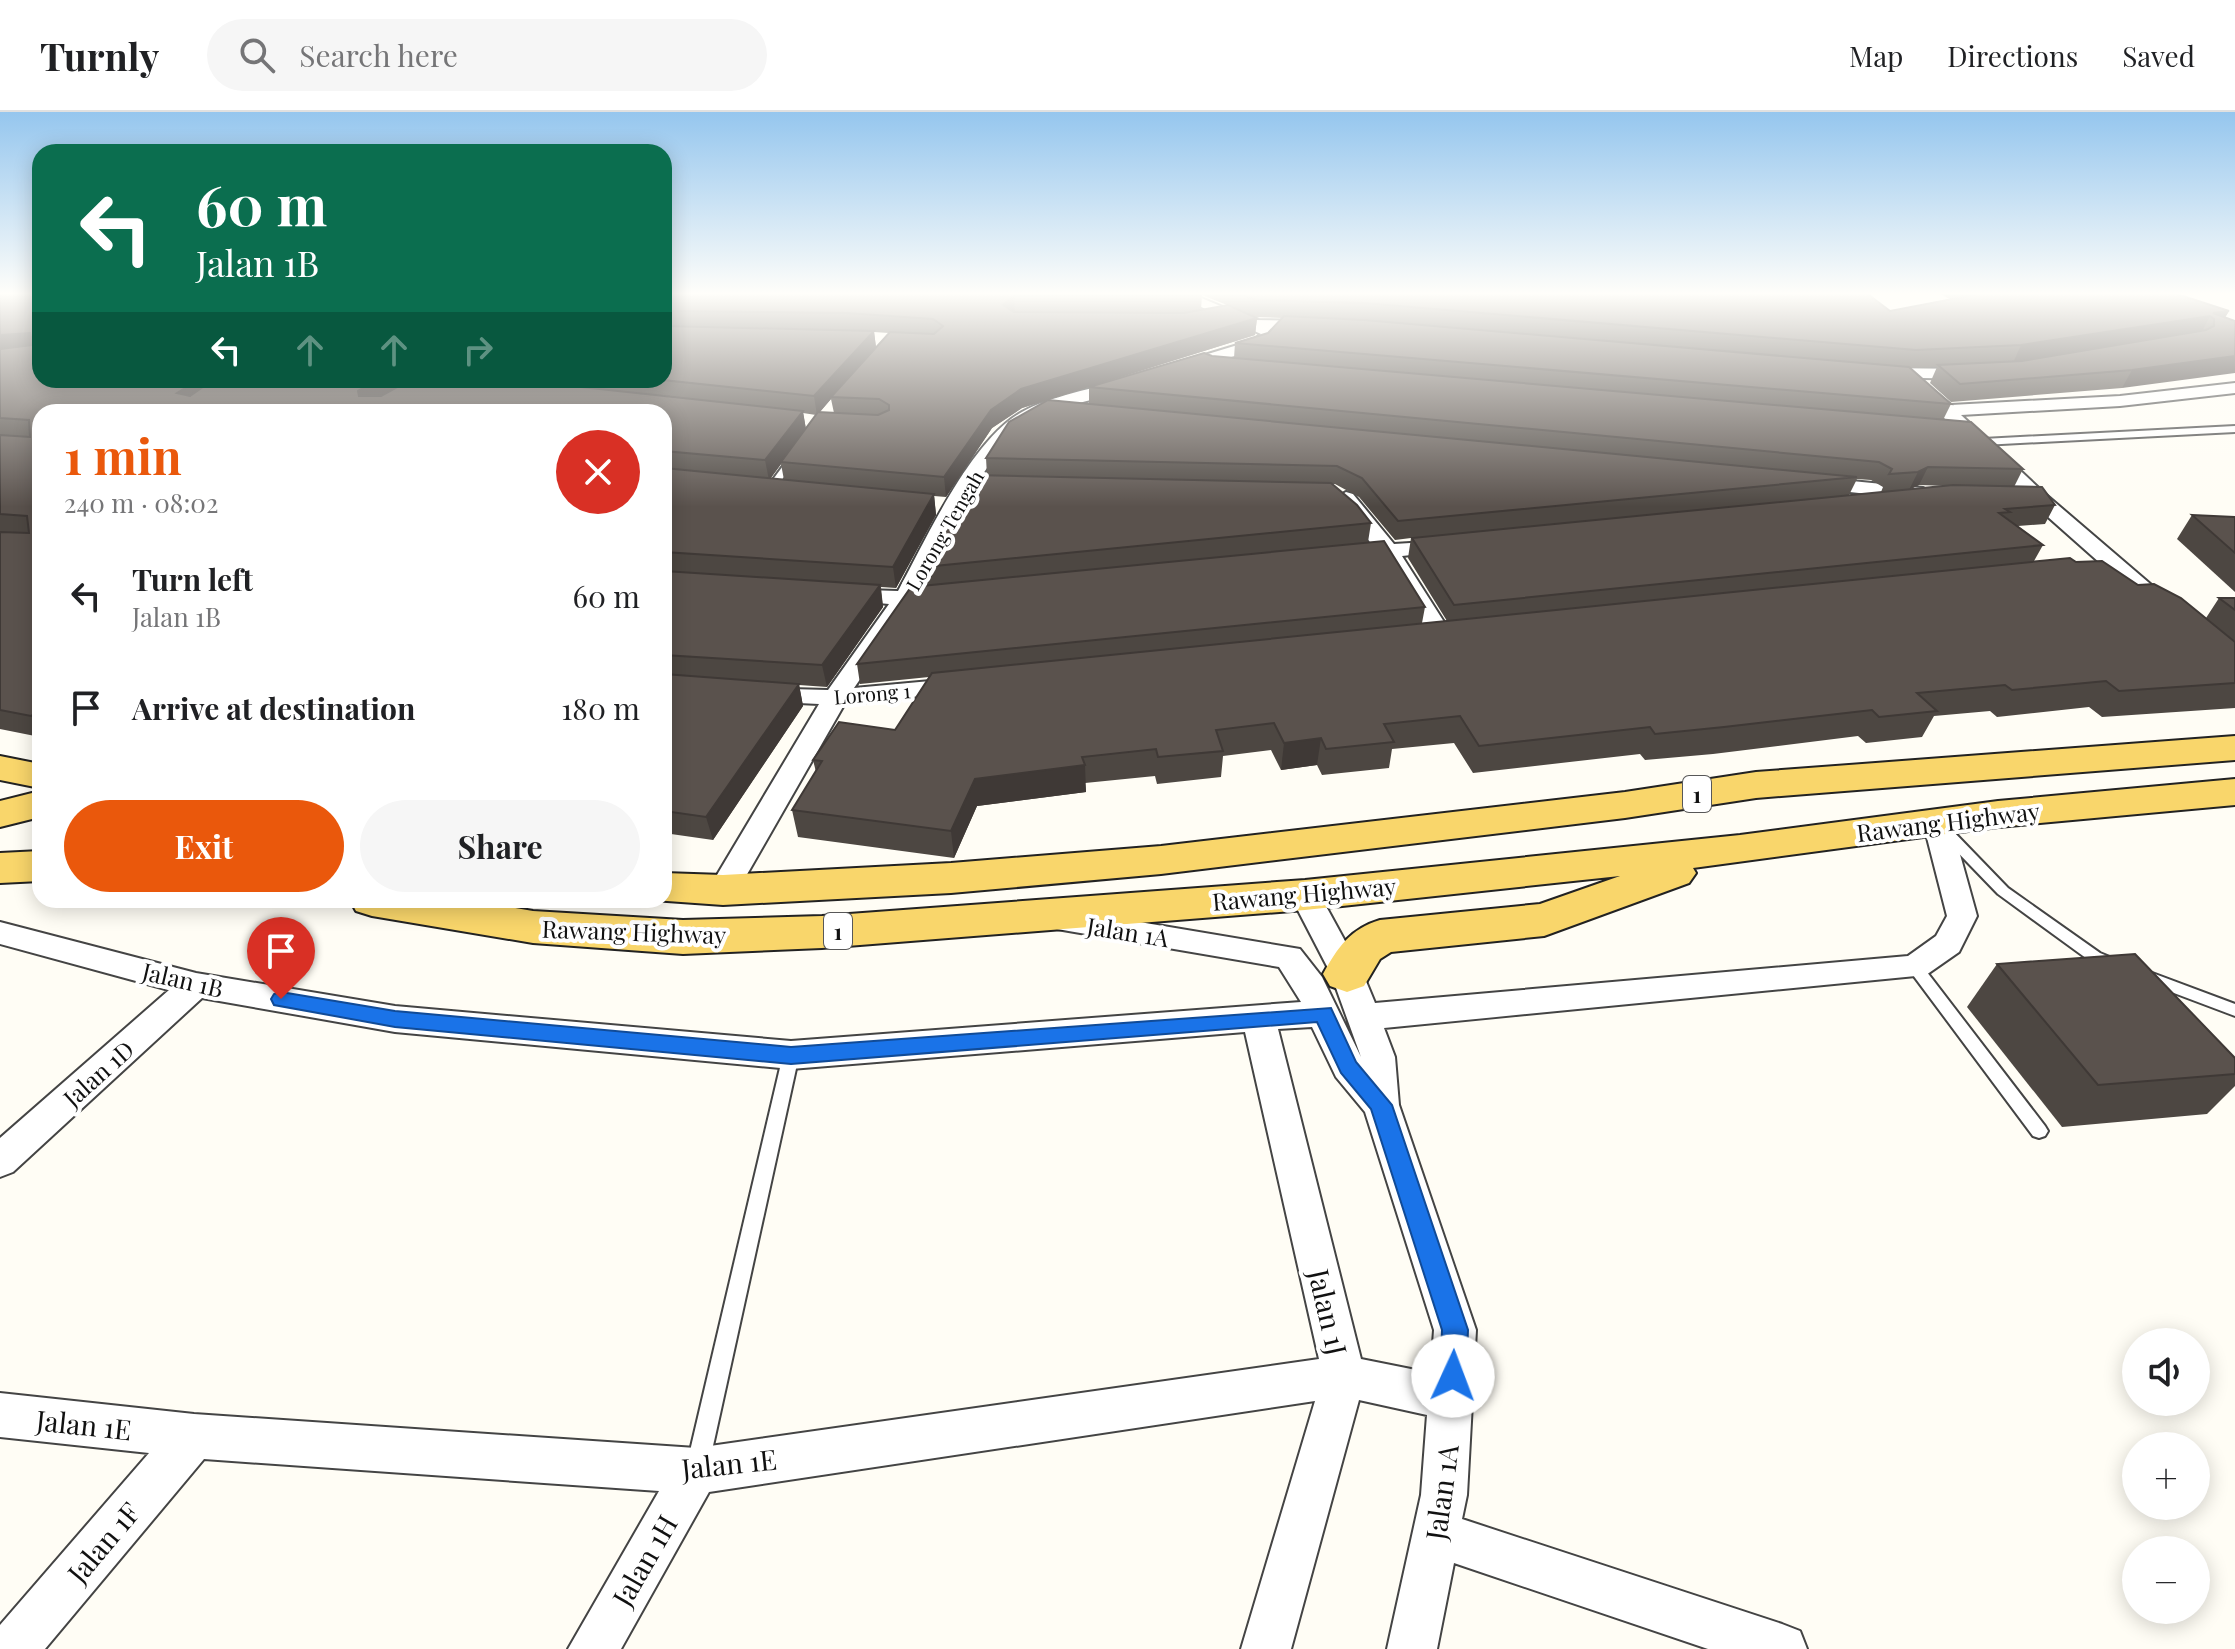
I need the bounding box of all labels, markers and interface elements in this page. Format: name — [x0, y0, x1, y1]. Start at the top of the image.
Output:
search box — [207, 19, 767, 91]
text: Turnly — [40, 30, 159, 81]
icon: search — [235, 33, 279, 77]
text: Search here — [299, 35, 458, 75]
text: Map — [1849, 37, 1903, 74]
text: Directions — [1947, 37, 2078, 74]
text: Saved — [2122, 37, 2195, 74]
text: 60 m — [196, 166, 327, 241]
icon: left — [64, 176, 168, 280]
text: Jalan 1B — [196, 238, 319, 286]
icon: left — [204, 328, 248, 372]
icon: ahead — [288, 328, 332, 372]
icon: ahead — [372, 328, 416, 372]
icon: right — [456, 328, 500, 372]
text: 1 min — [64, 423, 182, 487]
button: close — [556, 430, 640, 514]
street label: Lorong Tengah — [899, 465, 989, 595]
text: 240 m · 08:02 — [64, 485, 218, 520]
text: Turn left — [132, 559, 253, 599]
icon: left — [64, 574, 108, 618]
text: 60 m — [572, 576, 640, 616]
text: Jalan 1B — [132, 599, 221, 634]
street label: Lorong 1 — [833, 676, 911, 710]
icon: arrive — [64, 686, 108, 730]
text: Arrive at destination — [132, 688, 415, 728]
text: 180 m — [561, 688, 640, 728]
road number: 1 — [1683, 776, 1711, 812]
street label: Rawang Highway — [1855, 794, 2041, 848]
button: Exit — [64, 800, 344, 892]
button: Share — [360, 800, 640, 892]
street label: Rawang Highway — [1211, 869, 1397, 917]
street label: Jalan 1A — [1084, 909, 1172, 953]
street label: Rawang Highway — [541, 912, 727, 950]
road number: 1 — [824, 913, 852, 949]
pin — [247, 917, 315, 999]
icon: arrive — [259, 929, 303, 973]
street label: Jalan 1B — [138, 954, 227, 1004]
street label: Jalan 1D — [55, 1033, 140, 1114]
street label: Jalan 1J — [1301, 1264, 1357, 1359]
map controls — [2122, 1328, 2210, 1624]
button: sound — [2122, 1328, 2210, 1416]
position arrow — [1411, 1334, 1495, 1418]
street label: Jalan 1E — [34, 1401, 133, 1447]
button: + — [2122, 1432, 2210, 1520]
street label: Jalan 1E — [679, 1440, 778, 1486]
street label: Jalan 1A — [1416, 1441, 1466, 1543]
street label: Jalan 1F — [58, 1494, 148, 1591]
street label: Jalan 1H — [603, 1508, 685, 1613]
button: − — [2122, 1536, 2210, 1624]

